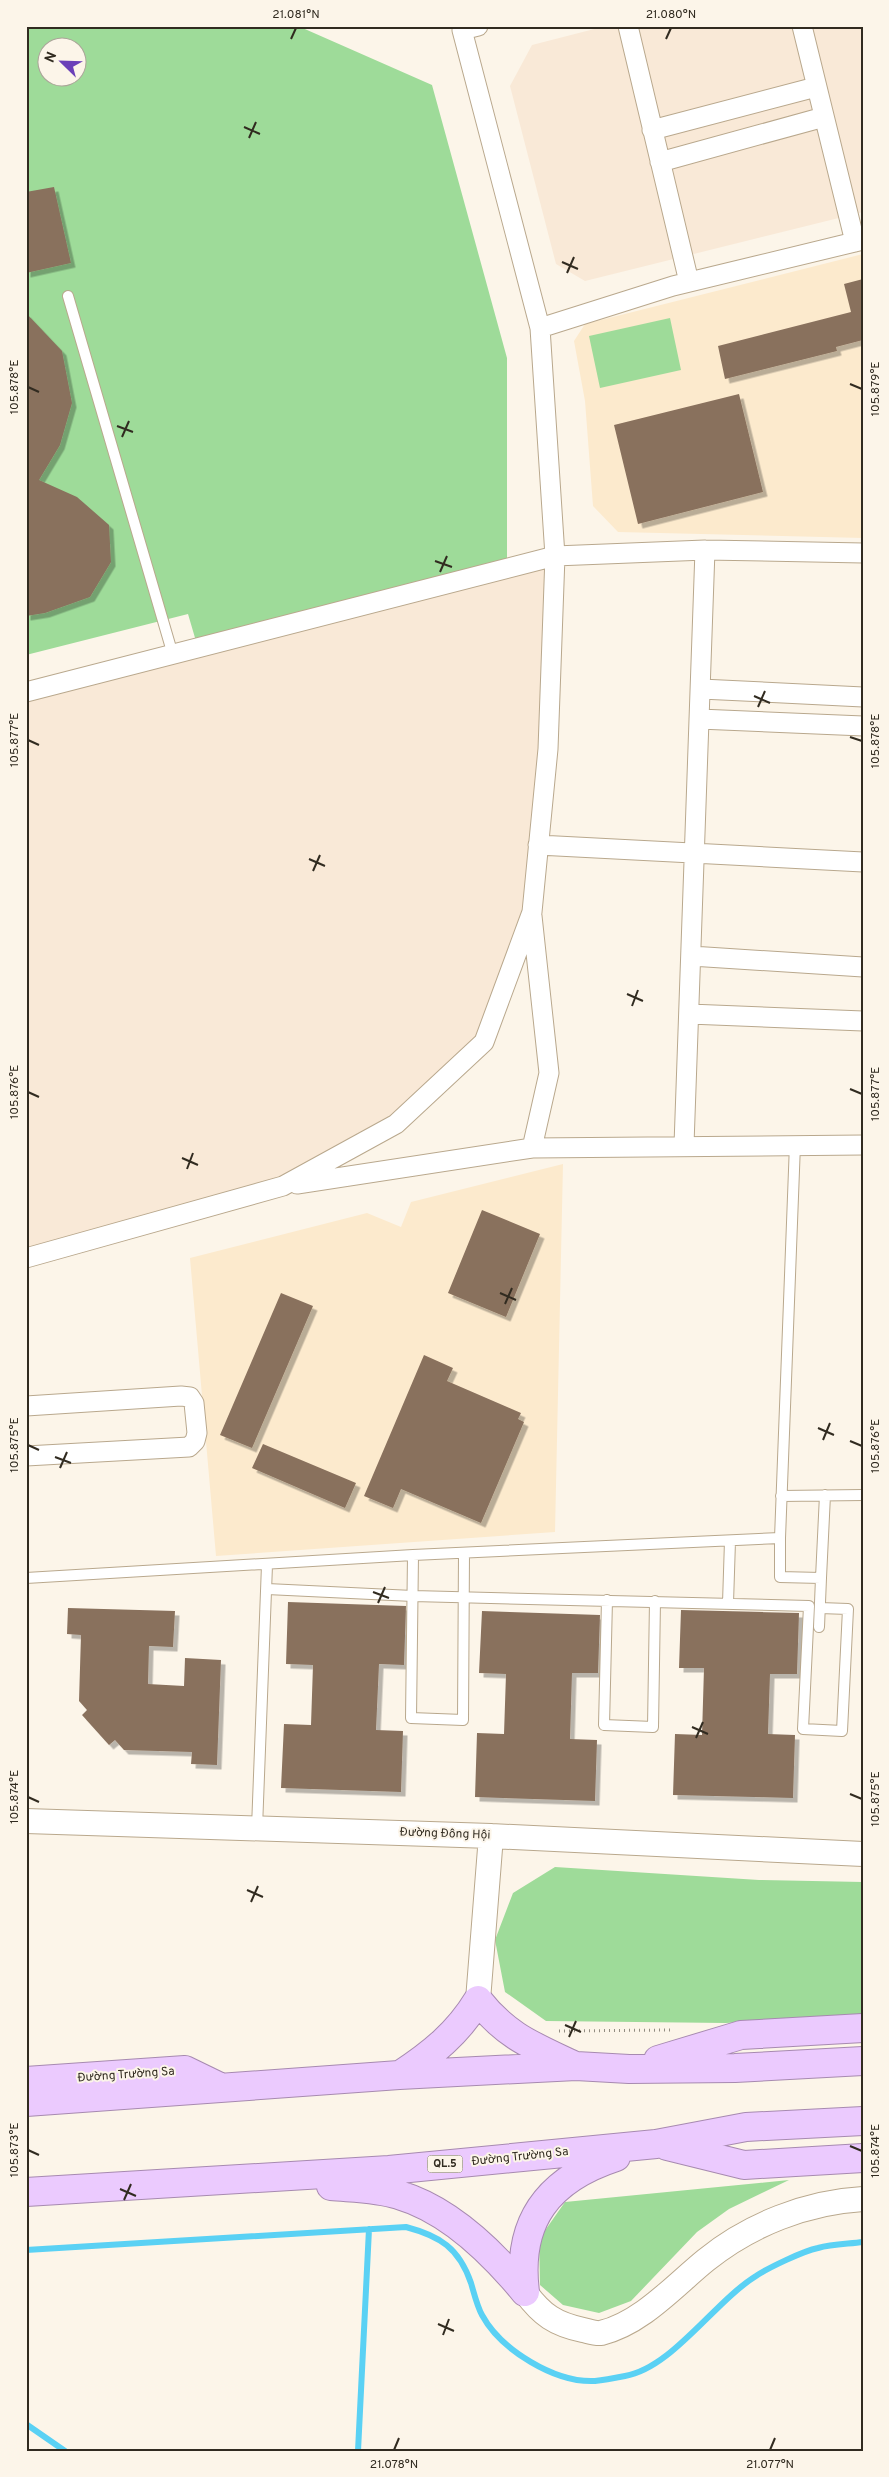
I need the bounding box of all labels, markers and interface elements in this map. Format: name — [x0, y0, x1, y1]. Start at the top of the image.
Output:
text: 21.081°N — [272, 7, 320, 23]
text: 21.080°N — [646, 7, 696, 23]
north arrow — [38, 38, 88, 88]
text: N — [42, 50, 61, 65]
text: 105.878°E — [7, 360, 23, 414]
text: 105.879°E — [868, 361, 884, 417]
text: 105.877°E — [7, 713, 23, 767]
text: 105.878°E — [868, 714, 884, 768]
text: 105.876°E — [7, 1065, 23, 1119]
text: 105.877°E — [868, 1067, 884, 1121]
text: 105.875°E — [7, 1417, 23, 1473]
text: 105.876°E — [868, 1419, 884, 1473]
text: 105.874°E — [7, 1770, 23, 1824]
text: 105.875°E — [868, 1771, 884, 1827]
street label: Đường Đông Hội — [399, 1824, 491, 1844]
street label: Đường Trường Sa — [77, 2064, 175, 2086]
text: 105.873°E — [7, 2123, 23, 2177]
text: 105.874°E — [868, 2124, 884, 2178]
street label: Đường Trường Sa — [471, 2144, 569, 2170]
road number: QL.5 — [428, 2156, 462, 2172]
text: 21.078°N — [370, 2457, 418, 2473]
text: 21.077°N — [746, 2457, 794, 2473]

